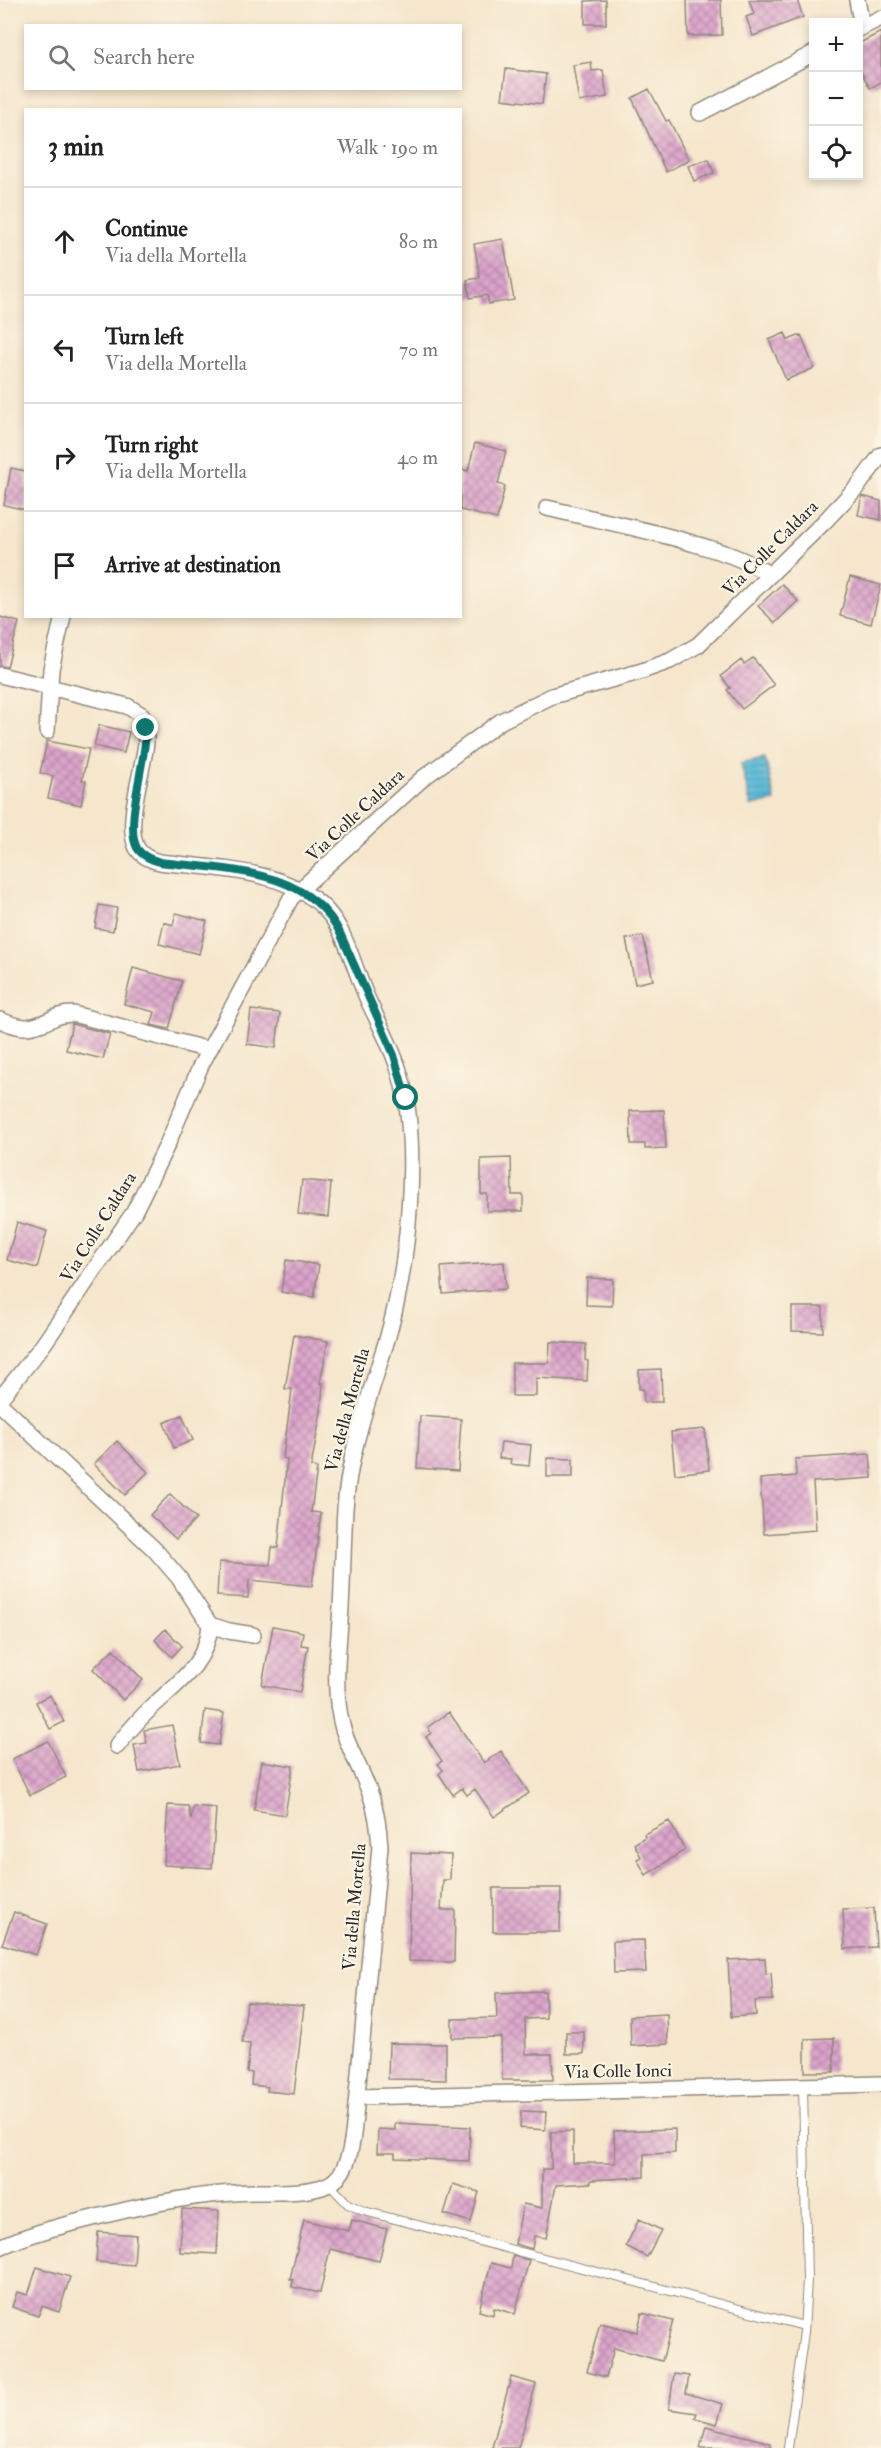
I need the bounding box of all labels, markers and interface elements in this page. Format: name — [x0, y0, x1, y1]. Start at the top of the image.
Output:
map controls — [809, 18, 863, 180]
button: + — [809, 18, 863, 72]
search box — [24, 24, 462, 90]
icon: search — [45, 41, 78, 74]
text: Search here — [93, 43, 195, 71]
button: − — [809, 72, 863, 126]
button: locate — [809, 126, 863, 180]
text: 3 min — [48, 131, 104, 163]
text: Walk · 190 m — [337, 135, 438, 160]
text: Continue — [105, 215, 188, 243]
icon: ahead — [48, 225, 81, 258]
text: 80 m — [399, 229, 438, 254]
text: Via della Mortella — [105, 243, 247, 268]
text: Turn left — [105, 323, 184, 351]
icon: left — [48, 333, 81, 366]
text: 70 m — [399, 337, 438, 362]
text: Via della Mortella — [105, 351, 247, 376]
text: Turn right — [105, 431, 198, 459]
icon: right — [48, 441, 81, 474]
text: 40 m — [397, 445, 438, 470]
text: Via della Mortella — [105, 459, 247, 484]
street label: Via Colle Caldara — [718, 495, 824, 601]
icon: arrive — [48, 549, 81, 582]
text: Arrive at destination — [105, 551, 281, 579]
route end — [132, 714, 158, 740]
street label: Via Colle Caldara — [301, 763, 410, 867]
route start — [392, 1084, 418, 1110]
street label: Via Colle Caldara — [55, 1167, 142, 1287]
street label: Via della Mortella — [320, 1345, 375, 1475]
street label: Via della Mortella — [337, 1842, 372, 1972]
street label: Via Colle Ionci — [564, 2059, 672, 2084]

